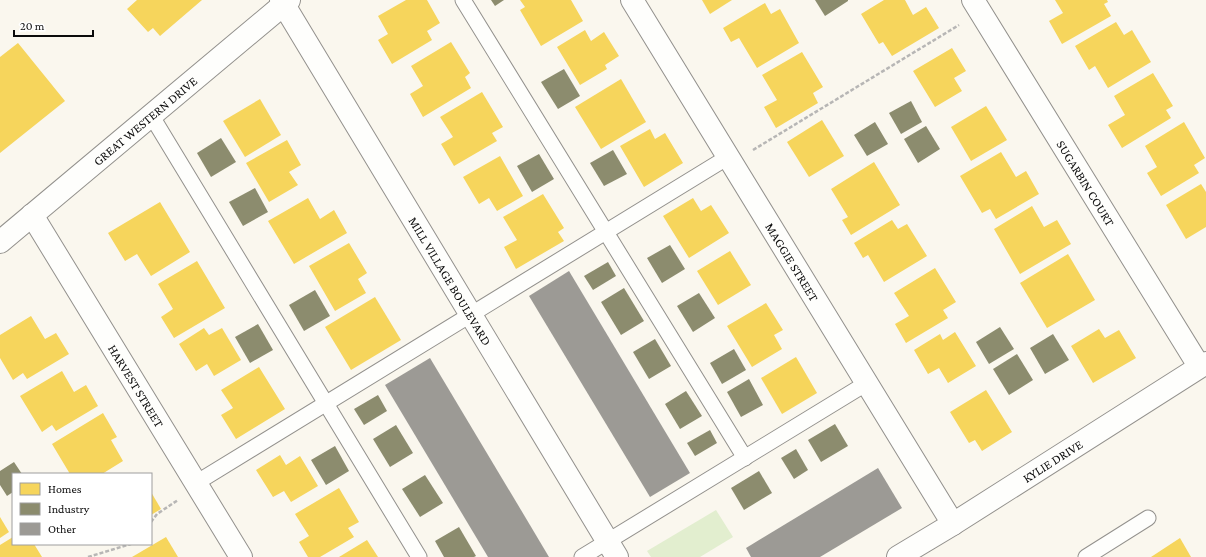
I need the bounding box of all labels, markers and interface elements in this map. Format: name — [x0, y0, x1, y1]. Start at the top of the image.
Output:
scale bar — [14, 12, 93, 38]
text: 20 m — [20, 19, 45, 33]
street label: GREAT WESTERN DRIVE — [90, 73, 200, 169]
street label: SUGARBIN COURT — [1053, 137, 1118, 229]
street label: MILL VILLAGE BOULEVARD — [405, 214, 494, 348]
street label: MAGGIE STREET — [762, 220, 822, 304]
street label: HARVEST STREET — [105, 342, 167, 430]
street label: KYLIE DRIVE — [1020, 437, 1085, 486]
legend — [12, 473, 152, 545]
text: Homes — [48, 482, 82, 496]
text: Industry — [48, 502, 90, 516]
text: Other — [48, 522, 77, 536]

